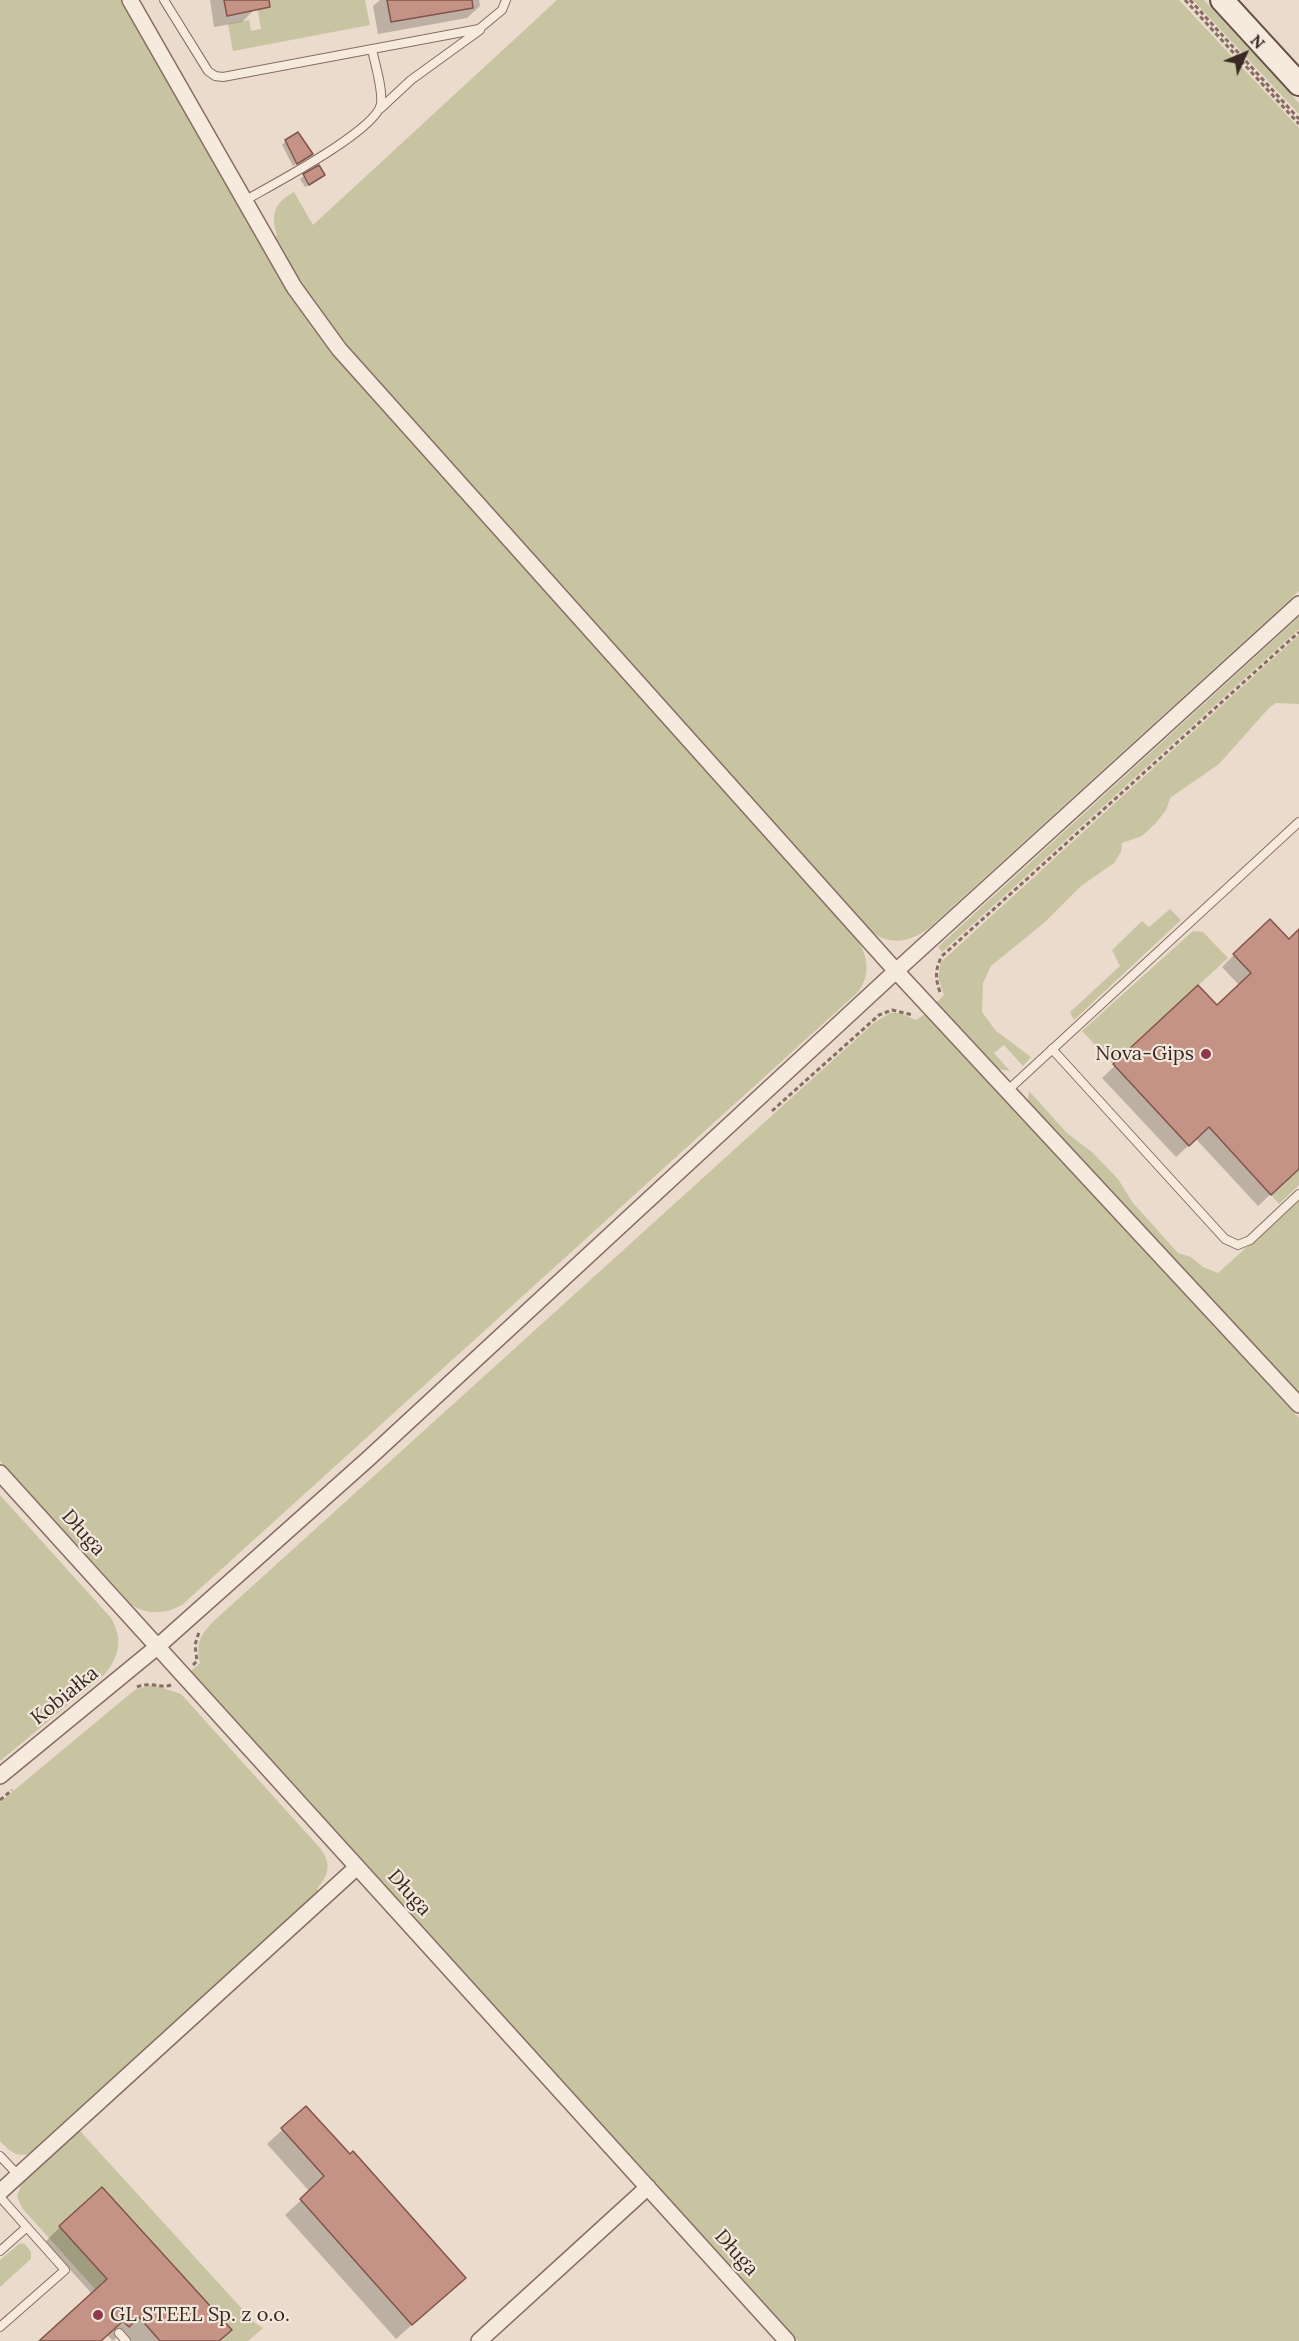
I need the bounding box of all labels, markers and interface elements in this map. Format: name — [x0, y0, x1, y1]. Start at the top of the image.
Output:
north arrow — [1215, 24, 1275, 84]
text: N — [1246, 30, 1269, 53]
place label: Nova-Gips — [1095, 1042, 1194, 1066]
marker: Nova-Gips — [1199, 1047, 1213, 1061]
street label: Długa — [56, 1505, 110, 1561]
street label: Kobiałka — [26, 1662, 104, 1730]
street label: Długa — [382, 1865, 436, 1921]
street label: Długa — [709, 2225, 763, 2281]
place label: GL STEEL Sp. z o.o. — [110, 2303, 290, 2327]
marker: GL STEEL Sp. z o.o. — [91, 2308, 105, 2322]

